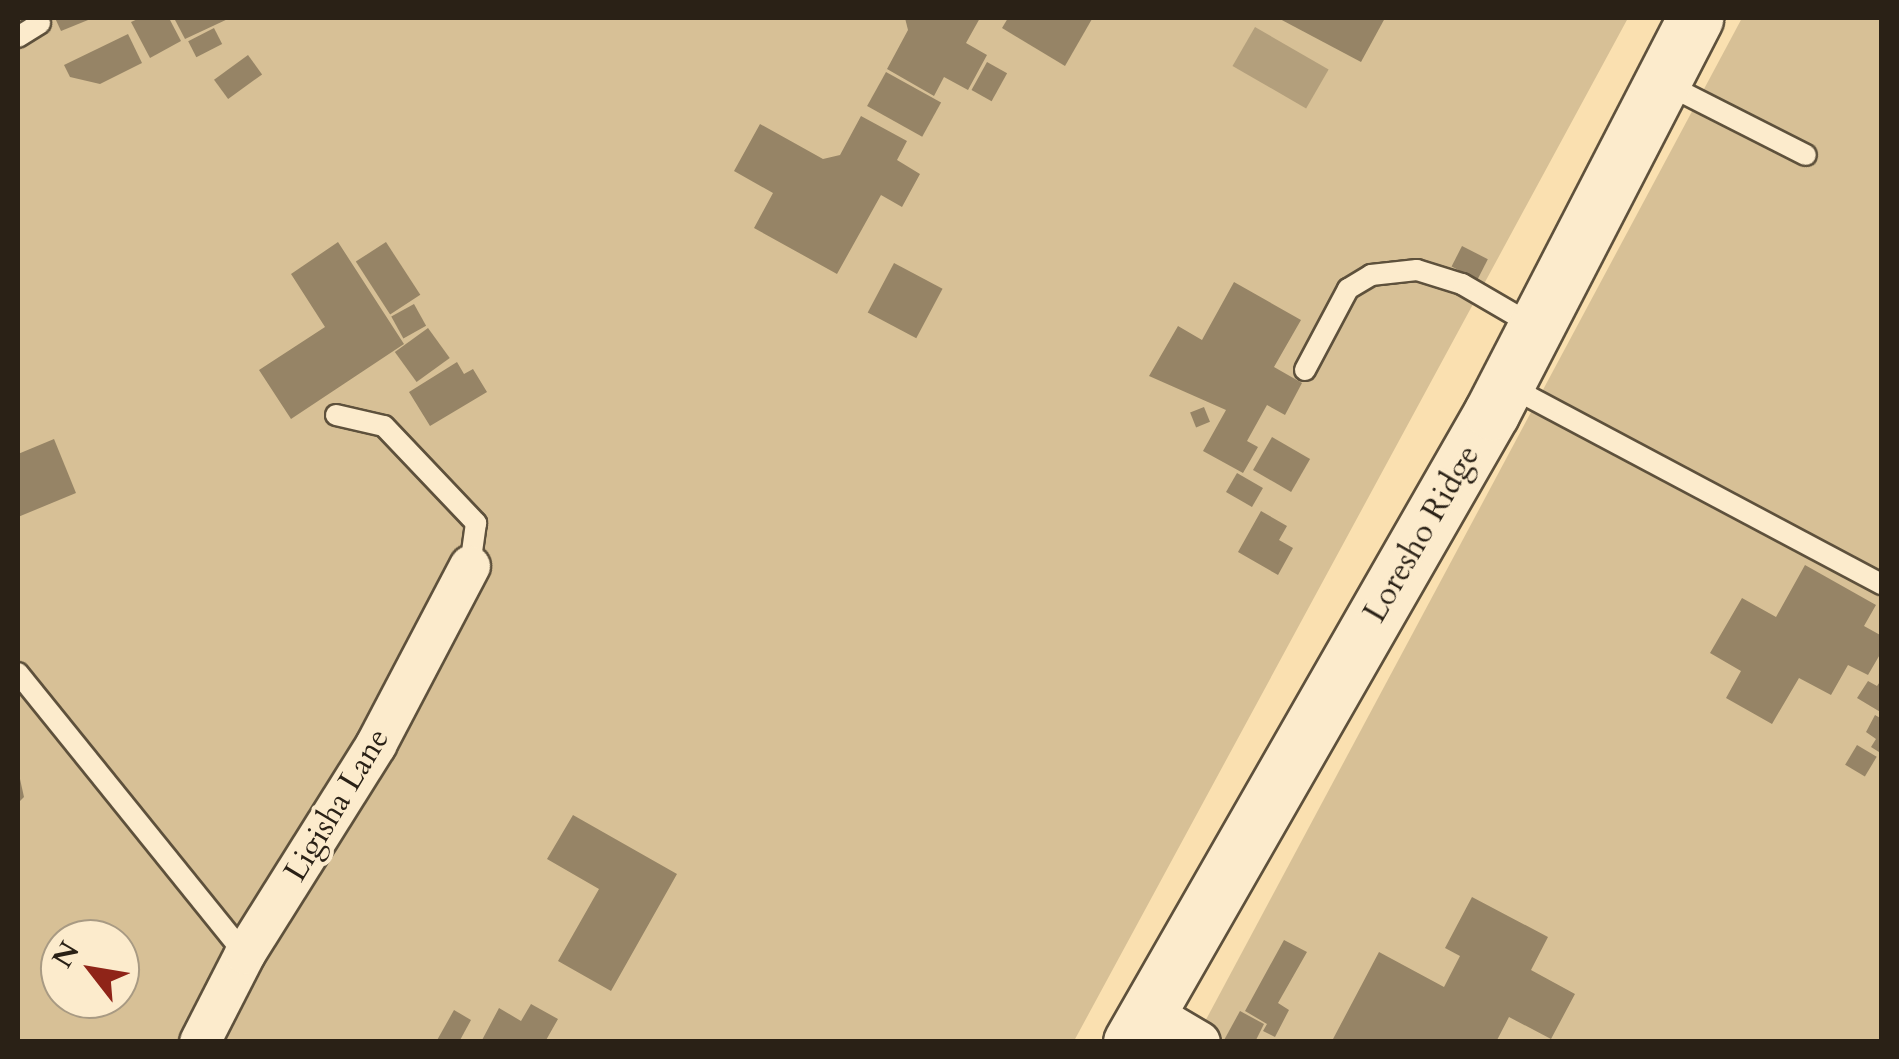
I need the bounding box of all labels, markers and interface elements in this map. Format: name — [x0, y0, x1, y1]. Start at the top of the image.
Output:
street label: Loresho Ridge — [1356, 439, 1488, 629]
street label: Ligisha Lane — [276, 721, 398, 889]
north arrow — [40, 919, 140, 1019]
text: N — [43, 934, 89, 975]

